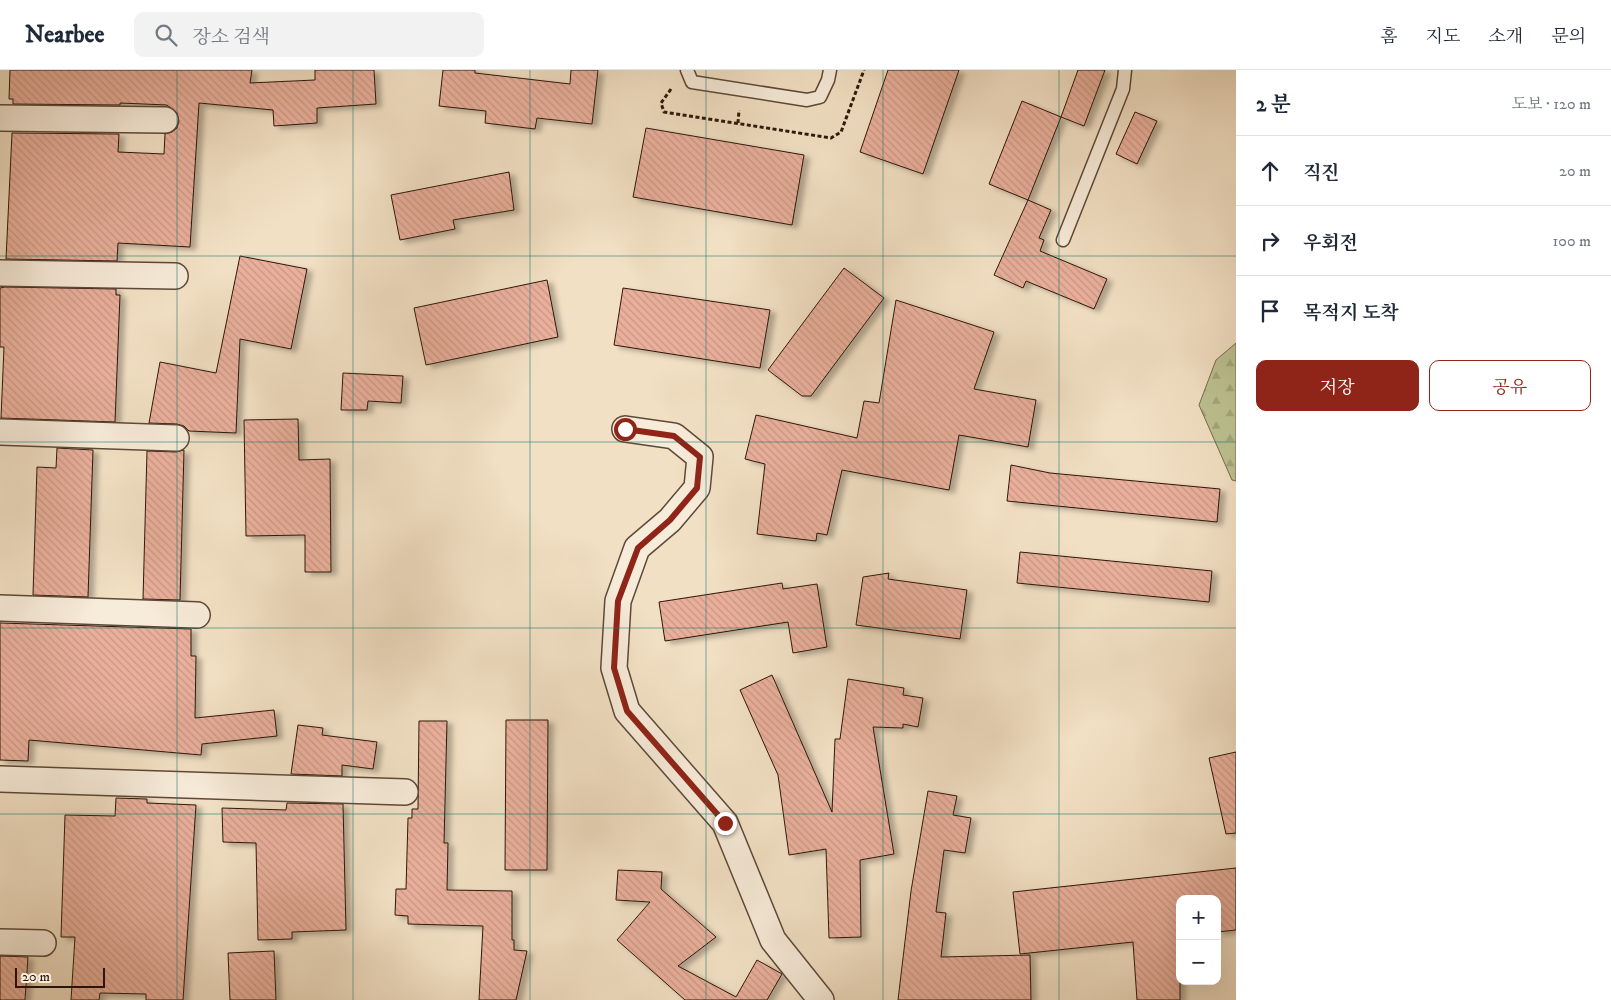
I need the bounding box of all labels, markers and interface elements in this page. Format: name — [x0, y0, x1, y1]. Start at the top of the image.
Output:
search box — [134, 12, 484, 57]
text: Nearbee — [25, 20, 104, 50]
icon: search — [152, 21, 180, 49]
text: 장소 검색 — [192, 26, 270, 49]
text: 홈 — [1380, 26, 1398, 48]
text: 지도 — [1426, 26, 1460, 48]
text: 소개 — [1488, 26, 1523, 48]
text: 문의 — [1551, 26, 1586, 48]
text: 2 분 — [1256, 92, 1291, 118]
text: 도보 · 120 m — [1512, 94, 1591, 114]
icon: ahead — [1256, 157, 1284, 185]
text: 20 m — [1559, 161, 1591, 181]
text: 직진 — [1303, 162, 1340, 185]
icon: right — [1256, 227, 1284, 255]
text: 100 m — [1553, 231, 1591, 251]
text: 우회전 — [1303, 232, 1358, 255]
icon: arrive — [1256, 297, 1284, 325]
text: 목적지 도착 — [1303, 302, 1399, 325]
button: 저장 — [1256, 360, 1419, 411]
button: 공유 — [1429, 360, 1591, 411]
route start — [614, 418, 637, 441]
route end — [714, 812, 737, 835]
map controls — [1176, 895, 1221, 985]
button: + — [1176, 895, 1221, 940]
button: − — [1176, 940, 1221, 985]
scale bar — [15, 965, 105, 988]
text: 20 m — [22, 968, 50, 986]

